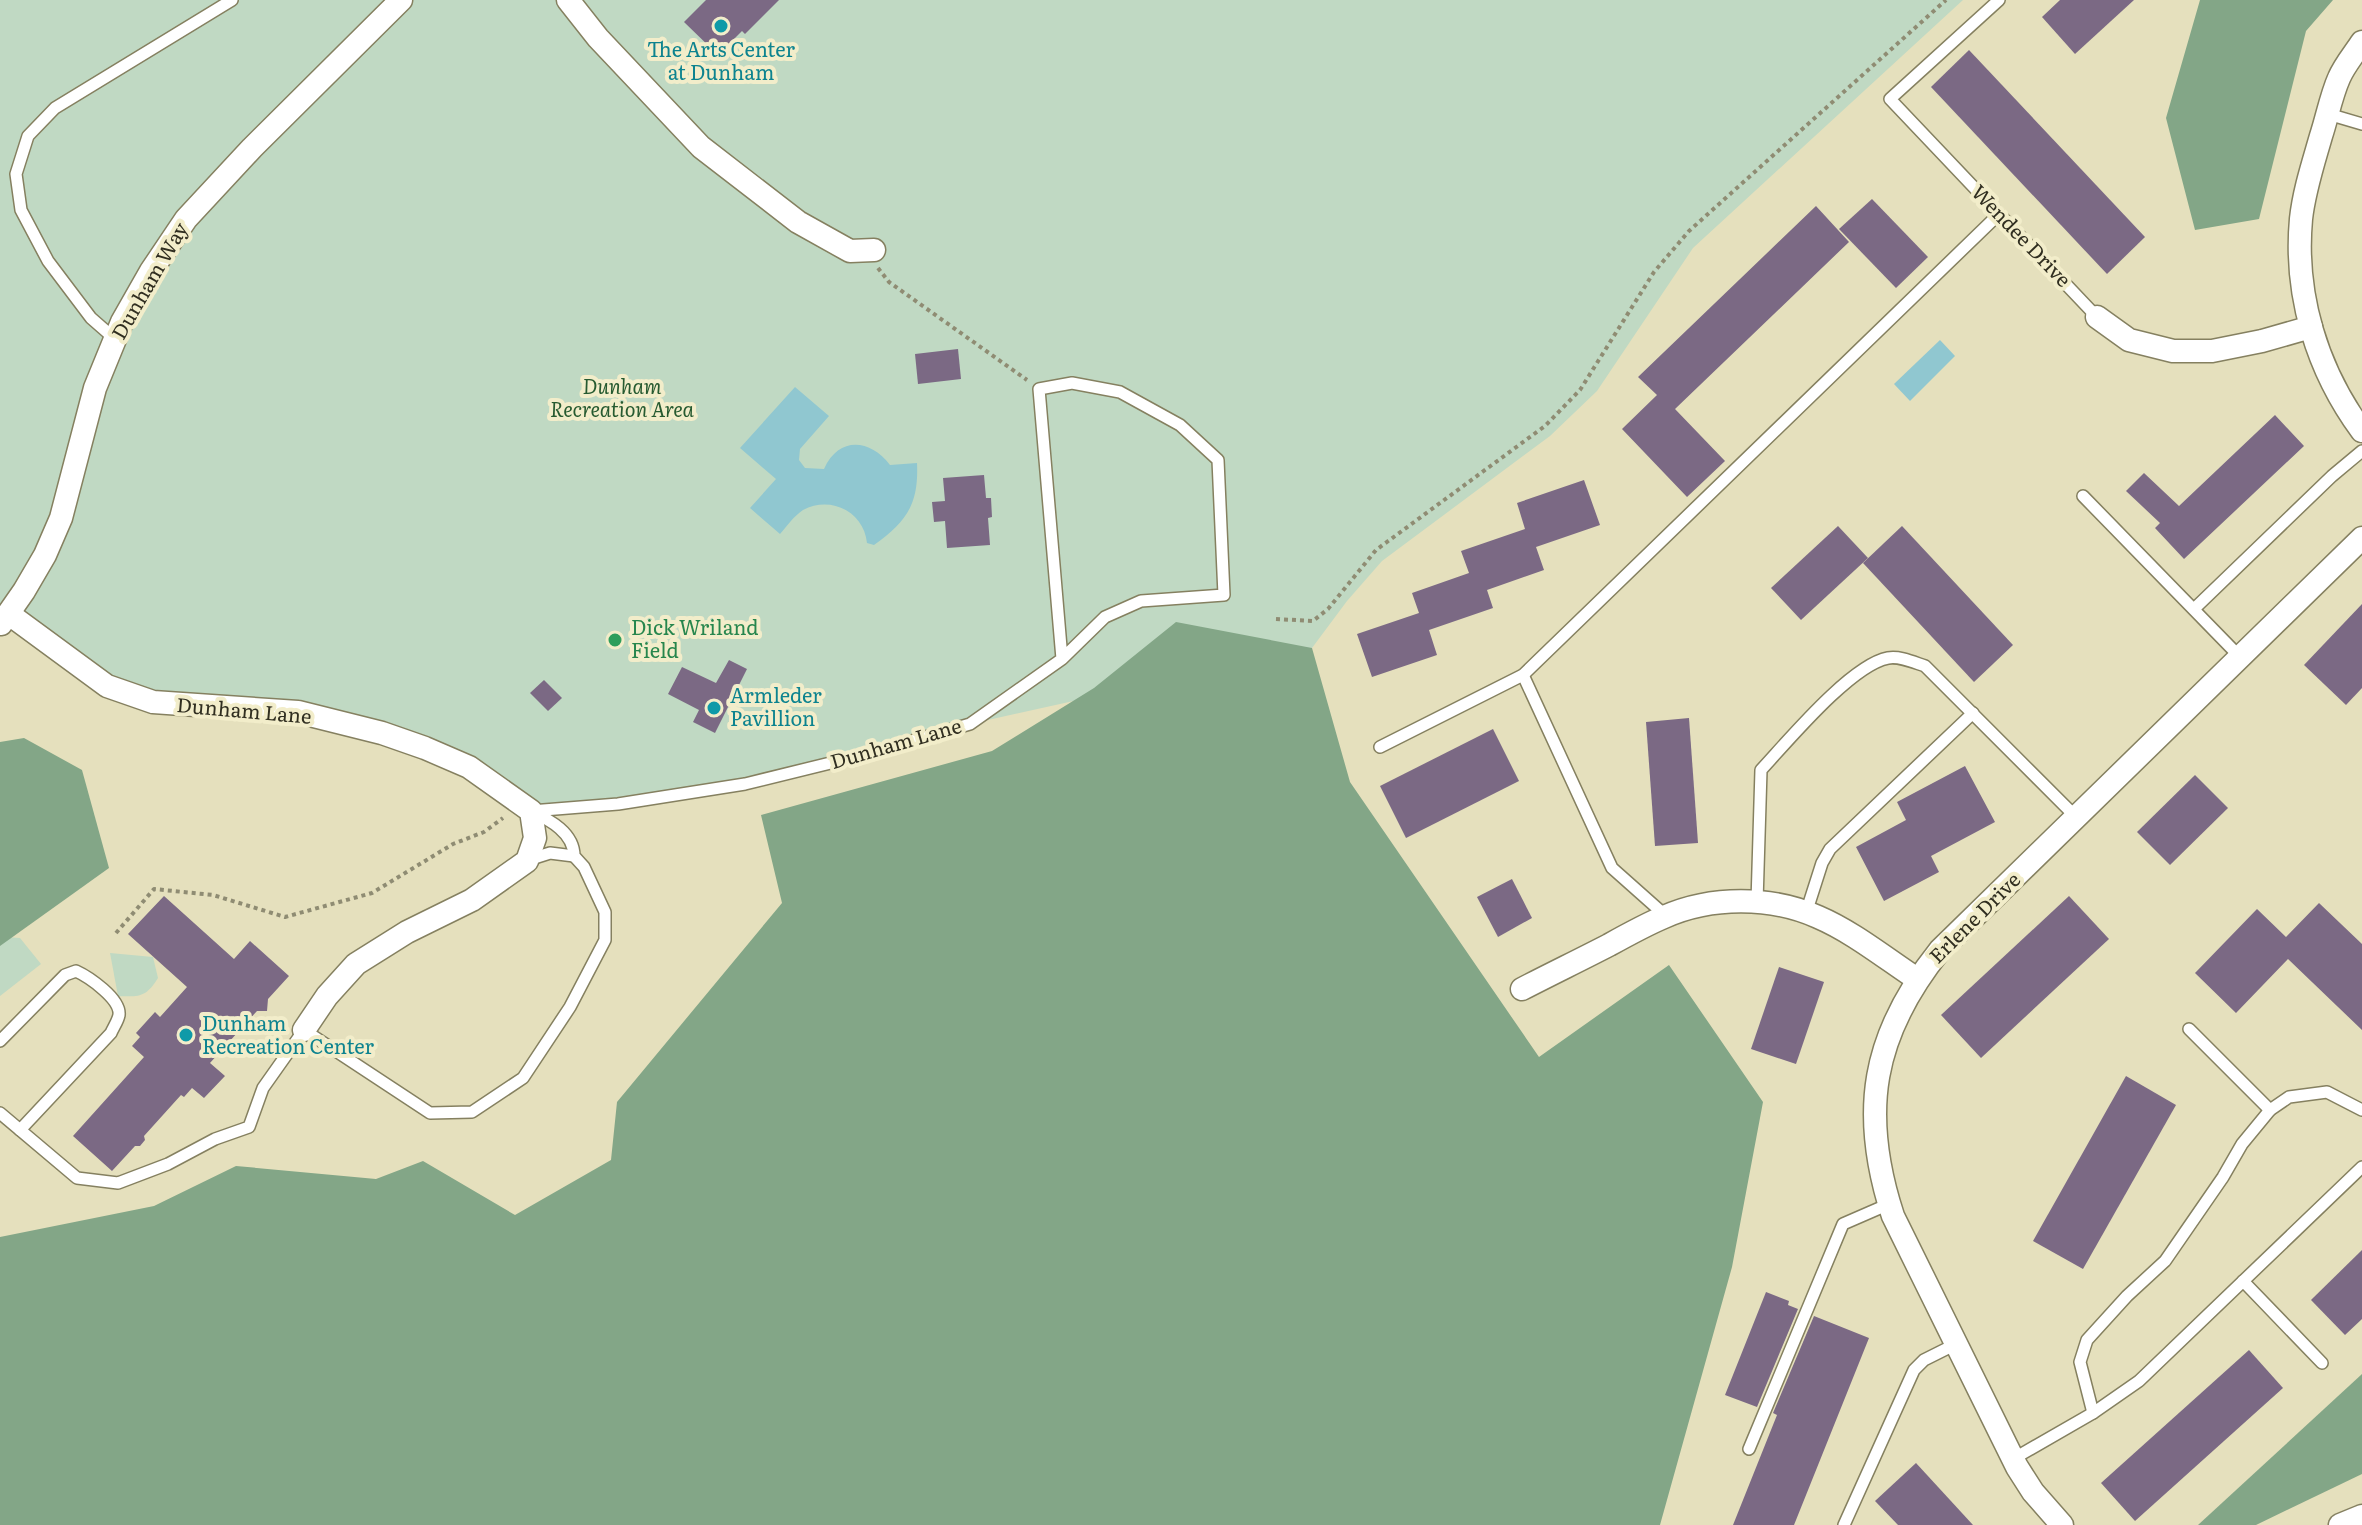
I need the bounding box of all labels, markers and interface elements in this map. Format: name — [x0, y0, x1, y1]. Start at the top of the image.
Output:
marker: The Arts Center at Dunham — [712, 17, 730, 35]
place label: The Arts Center at Dunham — [647, 33, 795, 86]
street label: Wendee Drive — [1966, 176, 2079, 293]
street label: Dunham Way — [102, 215, 194, 344]
park label: Dunham Recreation Area — [550, 370, 694, 423]
place label: Dick Wriland Field — [631, 611, 759, 664]
marker: Dick Wriland Field — [606, 631, 624, 649]
place label: Armleder Pavillion — [730, 679, 822, 732]
street label: Dunham Lane — [175, 688, 313, 730]
marker: Armleder Pavillion — [705, 699, 723, 717]
street label: Dunham Lane — [826, 709, 965, 775]
street label: Erlene Drive — [1921, 864, 2026, 969]
place label: Dunham Recreation Center — [202, 1007, 375, 1060]
marker: Dunham Recreation Center — [177, 1026, 195, 1044]

